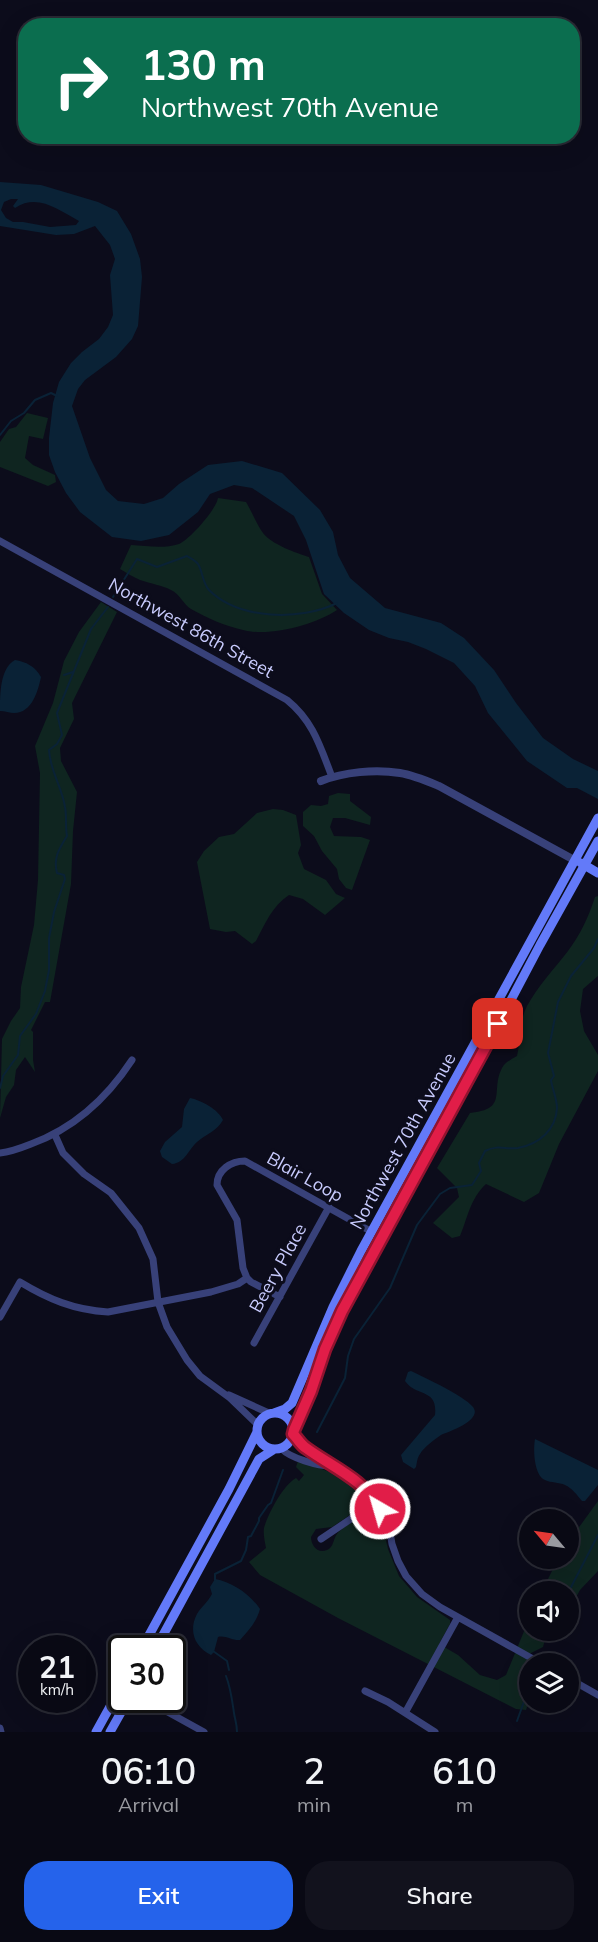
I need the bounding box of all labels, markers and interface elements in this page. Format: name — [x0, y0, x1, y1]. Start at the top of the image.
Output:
text: 130 m — [141, 38, 266, 91]
icon: right — [42, 42, 120, 120]
text: Northwest 70th Avenue — [141, 90, 439, 124]
street label: Northwest 86th Street — [105, 573, 278, 683]
pin — [472, 998, 523, 1049]
icon: arrive — [481, 1007, 514, 1040]
street label: Northwest 70th Avenue — [344, 1048, 461, 1233]
street label: Blair Loop — [263, 1146, 348, 1207]
street label: Beery Place — [244, 1219, 311, 1316]
position arrow — [348, 1477, 412, 1541]
north arrow — [519, 1509, 579, 1569]
map controls — [519, 1509, 579, 1713]
button: sound — [519, 1581, 579, 1641]
speed limit sign: 30 — [108, 1635, 186, 1713]
text: 21 — [39, 1648, 75, 1686]
button: layers — [519, 1653, 579, 1713]
text: km/h — [40, 1680, 74, 1699]
text: 06:10 — [101, 1748, 196, 1793]
text: 2 — [303, 1748, 325, 1793]
text: 610 — [432, 1748, 497, 1793]
text: Arrival — [118, 1792, 179, 1817]
text: min — [297, 1792, 331, 1817]
text: m — [456, 1792, 473, 1817]
button: Exit — [24, 1861, 293, 1930]
button: Share — [305, 1861, 574, 1930]

